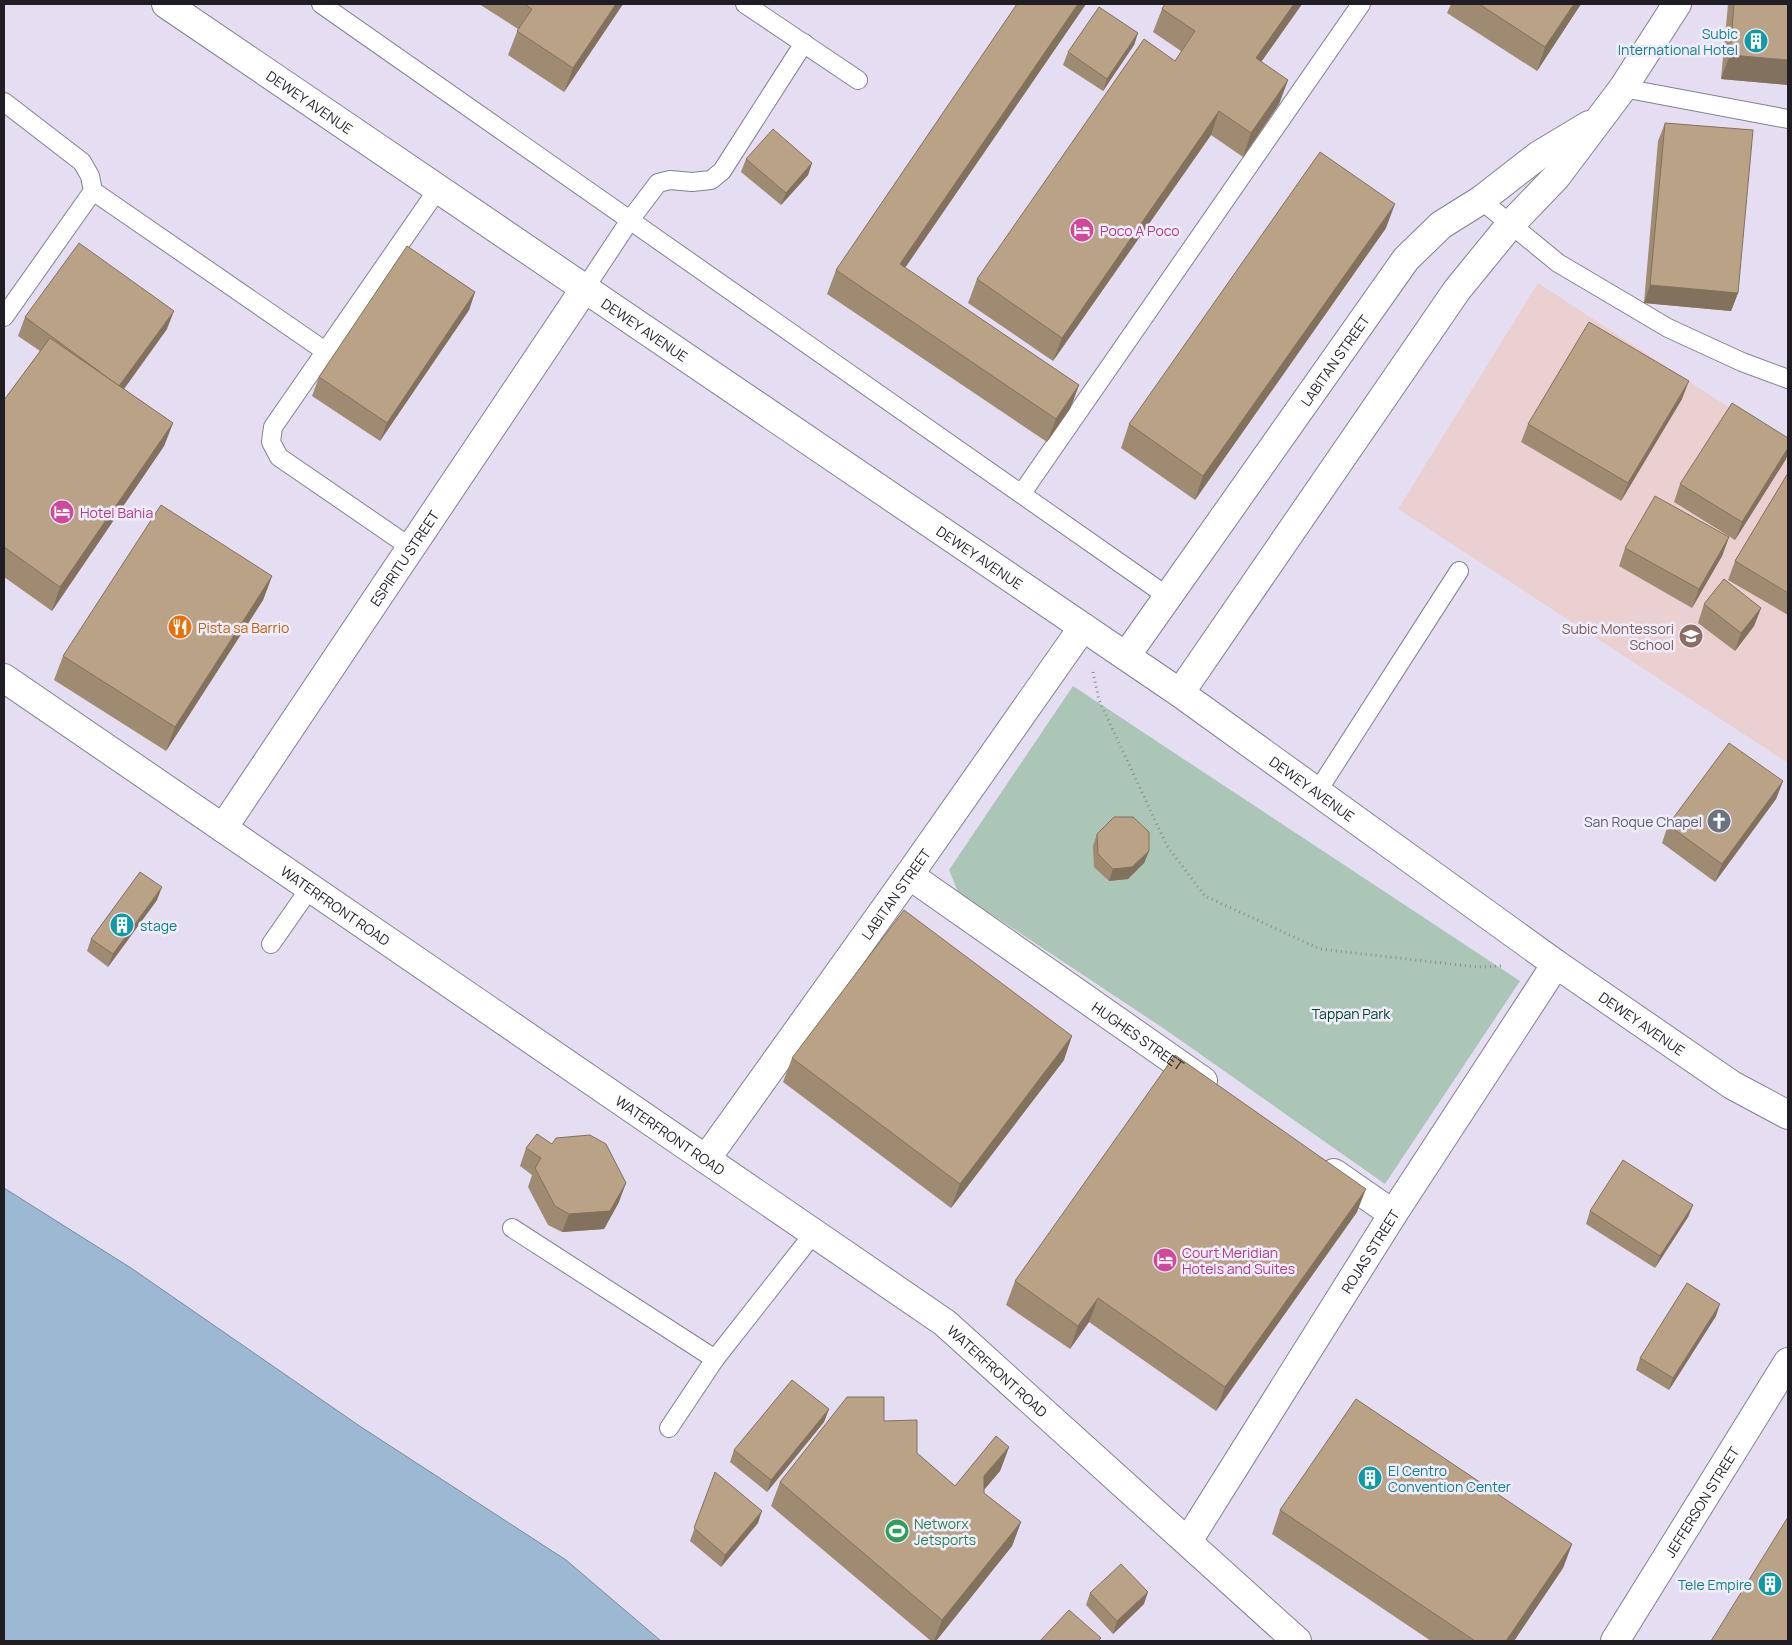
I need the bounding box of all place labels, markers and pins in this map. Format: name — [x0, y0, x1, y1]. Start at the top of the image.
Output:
place label: Subic International Hotel — [1618, 24, 1738, 59]
building icon: Subic International Hotel — [1743, 28, 1769, 54]
hotel icon: Poco A Poco — [1069, 217, 1095, 243]
place label: Poco A Poco — [1100, 221, 1180, 240]
hotel icon: Hotel Bahia — [49, 499, 75, 525]
place label: Hotel Bahia — [80, 503, 153, 522]
restaurant icon: Pista sa Barrio — [167, 614, 193, 640]
place label: Pista sa Barrio — [198, 618, 289, 637]
place label: Subic Montessori School — [1562, 619, 1674, 654]
school or university icon: Subic Montessori School — [1678, 623, 1704, 649]
church icon: San Roque Chapel — [1706, 808, 1732, 834]
place label: San Roque Chapel — [1584, 812, 1702, 831]
building icon: stage — [109, 912, 135, 938]
place label: stage — [140, 916, 177, 935]
place label: Court Meridian Hotels and Suites — [1182, 1243, 1295, 1278]
hotel icon: Court Meridian Hotels and Suites — [1152, 1247, 1178, 1273]
place label: El Centro Convention Center — [1388, 1461, 1511, 1496]
building icon: El Centro Convention Center — [1357, 1465, 1383, 1491]
place label: Networx Jetsports — [914, 1514, 976, 1549]
sports icon: Networx Jetsports — [884, 1518, 910, 1544]
building icon: Tele Empire — [1757, 1571, 1783, 1597]
place label: Tele Empire — [1678, 1575, 1752, 1594]

